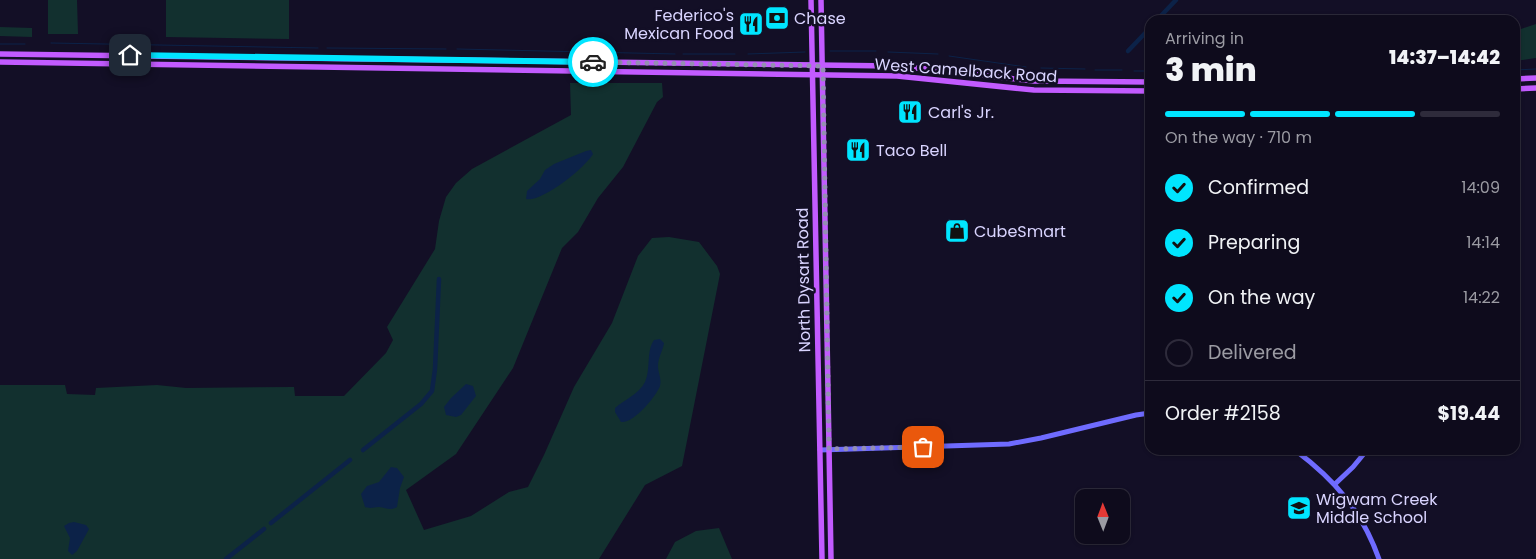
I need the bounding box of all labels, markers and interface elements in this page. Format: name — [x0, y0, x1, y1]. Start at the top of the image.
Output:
place label: Federico's Mexican Food — [624, 4, 734, 45]
bank icon: Chase — [764, 5, 790, 31]
place label: Chase — [794, 7, 846, 30]
restaurant icon: Federico's Mexican Food — [738, 11, 764, 37]
text: Arriving in — [1165, 27, 1244, 50]
pin — [109, 34, 151, 76]
courier — [568, 37, 618, 87]
icon: home — [116, 41, 144, 69]
text: 14:37–14:42 — [1389, 44, 1500, 71]
text: 3 min — [1165, 47, 1257, 92]
icon: car — [579, 48, 607, 76]
street label: West Camelback Road — [874, 53, 1058, 88]
restaurant icon: Carl's Jr. — [897, 99, 923, 125]
place label: Carl's Jr. — [928, 101, 994, 124]
text: On the way · 710 m — [1165, 126, 1312, 149]
restaurant icon: Taco Bell — [845, 137, 871, 163]
place label: Taco Bell — [876, 139, 947, 162]
icon: check — [1165, 174, 1193, 202]
text: Confirmed — [1208, 174, 1309, 201]
text: 14:09 — [1461, 176, 1500, 199]
street label: North Dysart Road — [791, 207, 816, 353]
shop icon: CubeSmart — [944, 218, 970, 244]
place label: CubeSmart — [974, 220, 1066, 243]
icon: check — [1165, 229, 1193, 257]
text: Preparing — [1208, 229, 1300, 256]
text: 14:14 — [1466, 231, 1500, 254]
icon: check — [1165, 284, 1193, 312]
text: On the way — [1208, 284, 1315, 311]
text: 14:22 — [1463, 286, 1500, 309]
text: Delivered — [1208, 339, 1297, 366]
text: Order #2158 — [1165, 400, 1281, 427]
text: $19.44 — [1438, 400, 1500, 427]
pin — [902, 426, 944, 468]
icon: bag — [909, 433, 937, 461]
place label: Wigwam Creek Middle School — [1316, 488, 1438, 529]
north arrow — [1075, 489, 1130, 544]
map controls — [1075, 489, 1130, 544]
school or university icon: Wigwam Creek Middle School — [1286, 495, 1312, 521]

